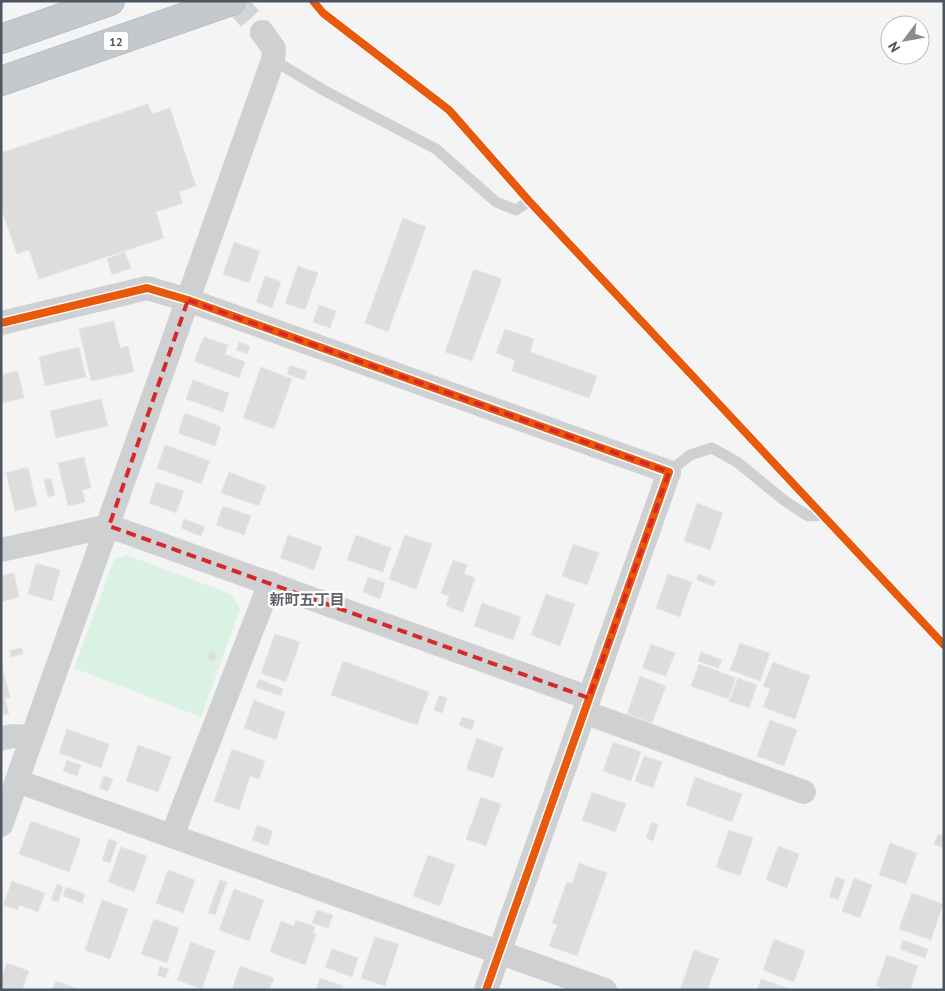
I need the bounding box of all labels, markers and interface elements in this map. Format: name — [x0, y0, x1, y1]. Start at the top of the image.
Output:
north arrow — [880, 15, 930, 65]
road number: 12 — [104, 31, 128, 50]
text: N — [884, 38, 904, 56]
district label: 新町五丁目 — [269, 590, 345, 609]

